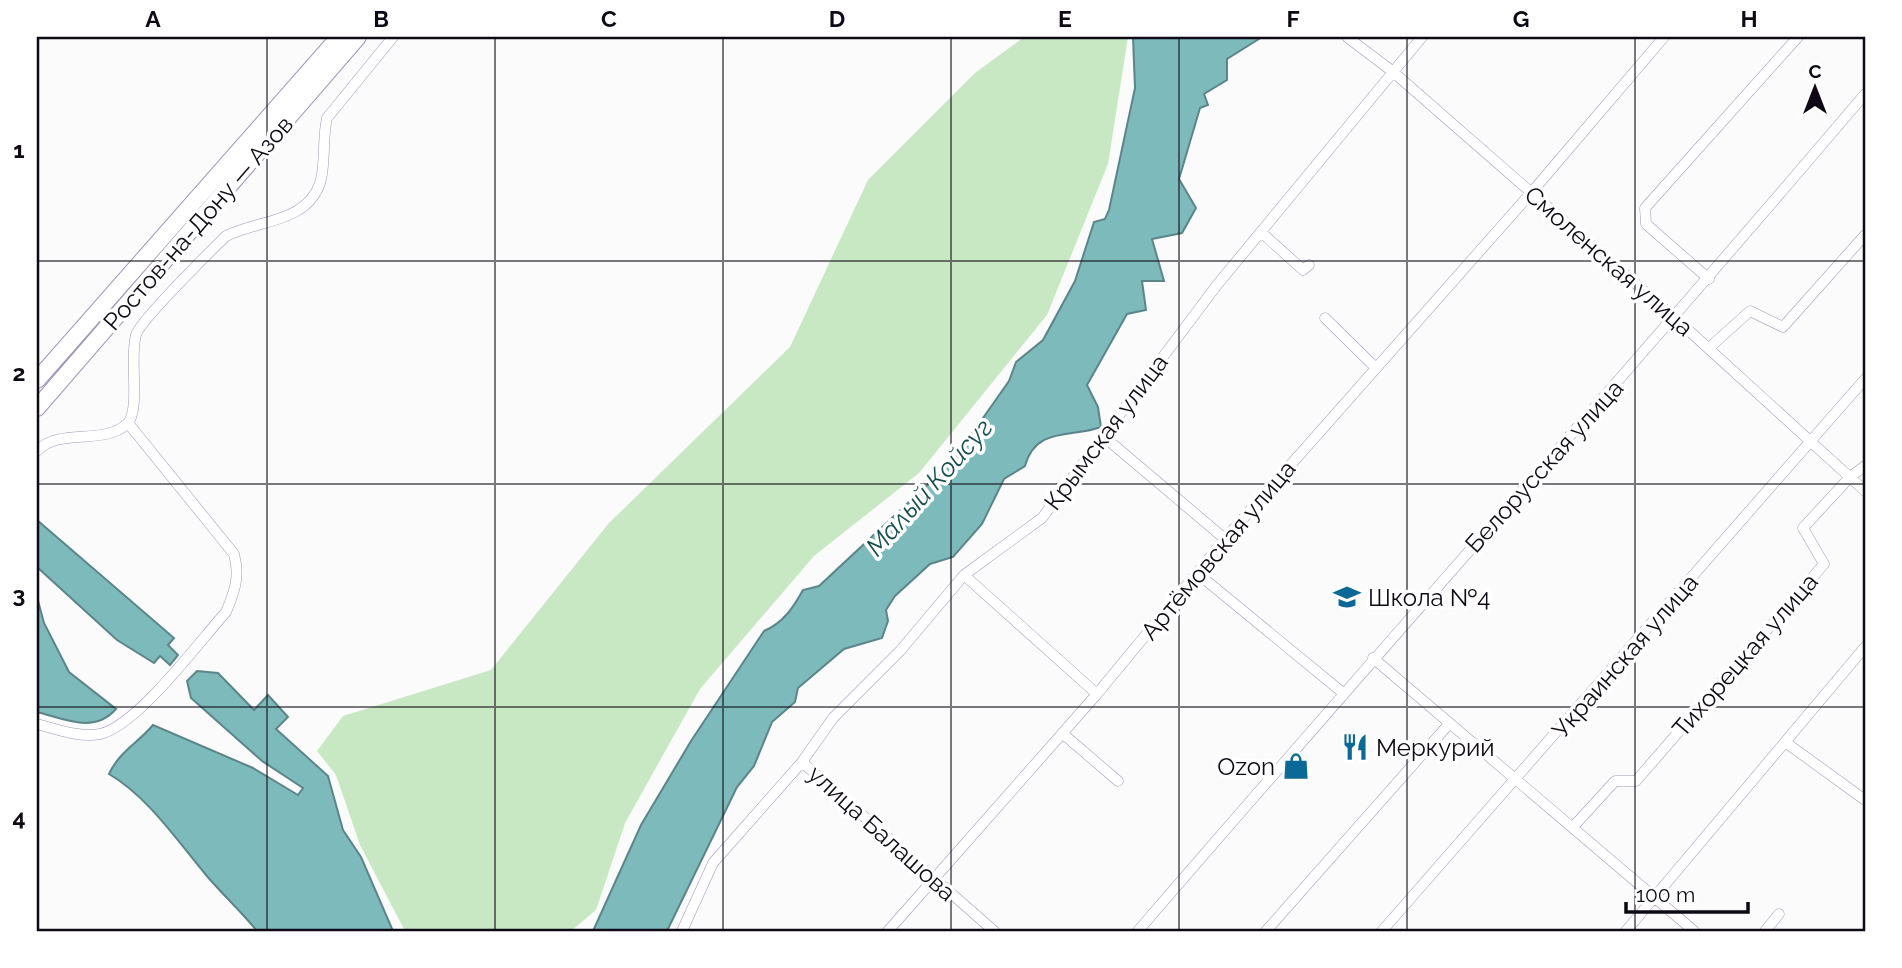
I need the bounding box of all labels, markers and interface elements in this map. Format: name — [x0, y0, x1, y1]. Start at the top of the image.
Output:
text: A — [145, 5, 161, 32]
text: B — [373, 5, 389, 32]
text: C — [601, 5, 617, 32]
text: D — [829, 5, 845, 32]
text: E — [1058, 5, 1072, 32]
text: F — [1286, 5, 1300, 32]
text: G — [1513, 5, 1529, 32]
text: H — [1740, 5, 1758, 32]
north arrow — [1780, 52, 1850, 122]
text: С — [1808, 60, 1822, 82]
street label: Ростов-на-Дону — Азов — [97, 110, 299, 336]
text: 1 — [13, 136, 25, 163]
street label: Смоленская улица — [1519, 180, 1699, 342]
street label: Крымская улица — [1038, 348, 1174, 516]
text: 2 — [13, 359, 25, 386]
street label: Белорусская улица — [1459, 374, 1629, 558]
water label: Малый Койсуг — [860, 412, 998, 562]
street label: Артёмовская улица — [1135, 454, 1301, 646]
street label: Тихорецкая улица — [1666, 567, 1824, 743]
street label: Украинская улица — [1546, 568, 1704, 744]
text: 3 — [13, 581, 25, 608]
school or university icon: Школа №4 — [1332, 582, 1362, 612]
place label: Школа №4 — [1368, 583, 1490, 612]
restaurant icon: Меркурий — [1340, 732, 1370, 762]
place label: Меркурий — [1376, 733, 1495, 762]
shop icon: Ozon — [1281, 751, 1311, 781]
place label: Ozon — [1217, 752, 1275, 781]
street label: улица Балашова — [802, 759, 962, 907]
text: 4 — [12, 804, 26, 831]
scale bar — [1626, 870, 1748, 914]
text: 100 m — [1636, 882, 1695, 907]

